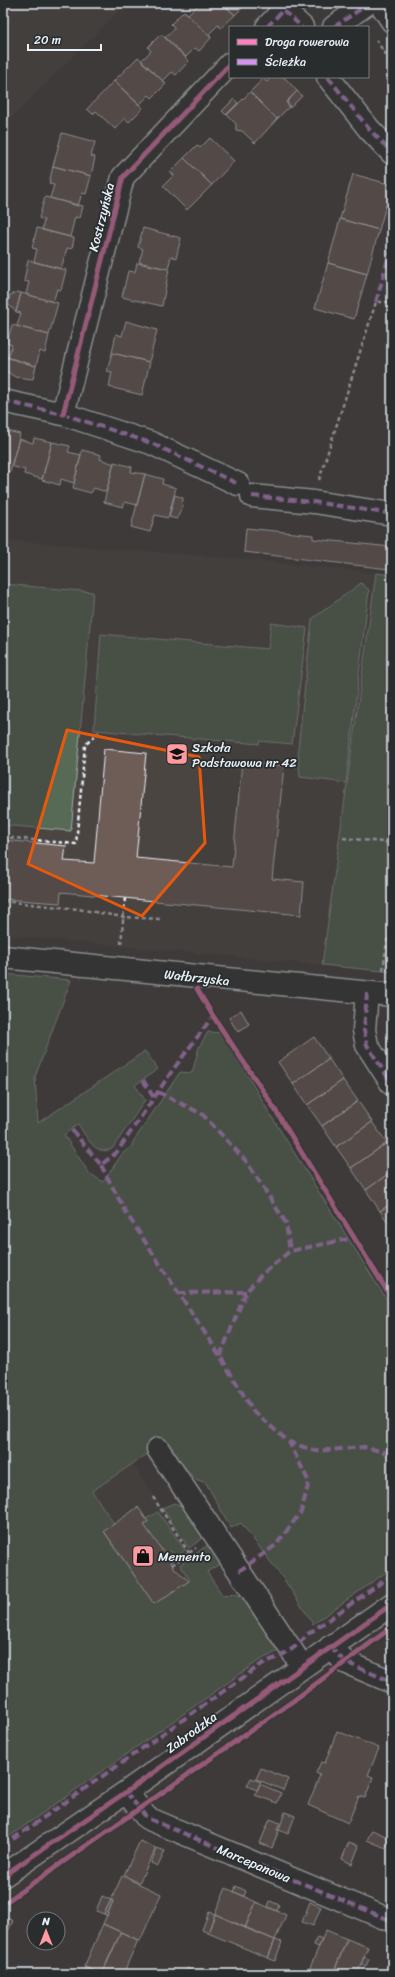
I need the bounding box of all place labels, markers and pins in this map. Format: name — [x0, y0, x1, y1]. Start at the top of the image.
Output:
place label: Szkoła Podstawowa nr 42 — [192, 736, 297, 774]
school or university icon: Szkoła Podstawowa nr 42 — [164, 741, 190, 767]
shop icon: Memento — [130, 1543, 156, 1569]
place label: Memento — [158, 1545, 211, 1568]

